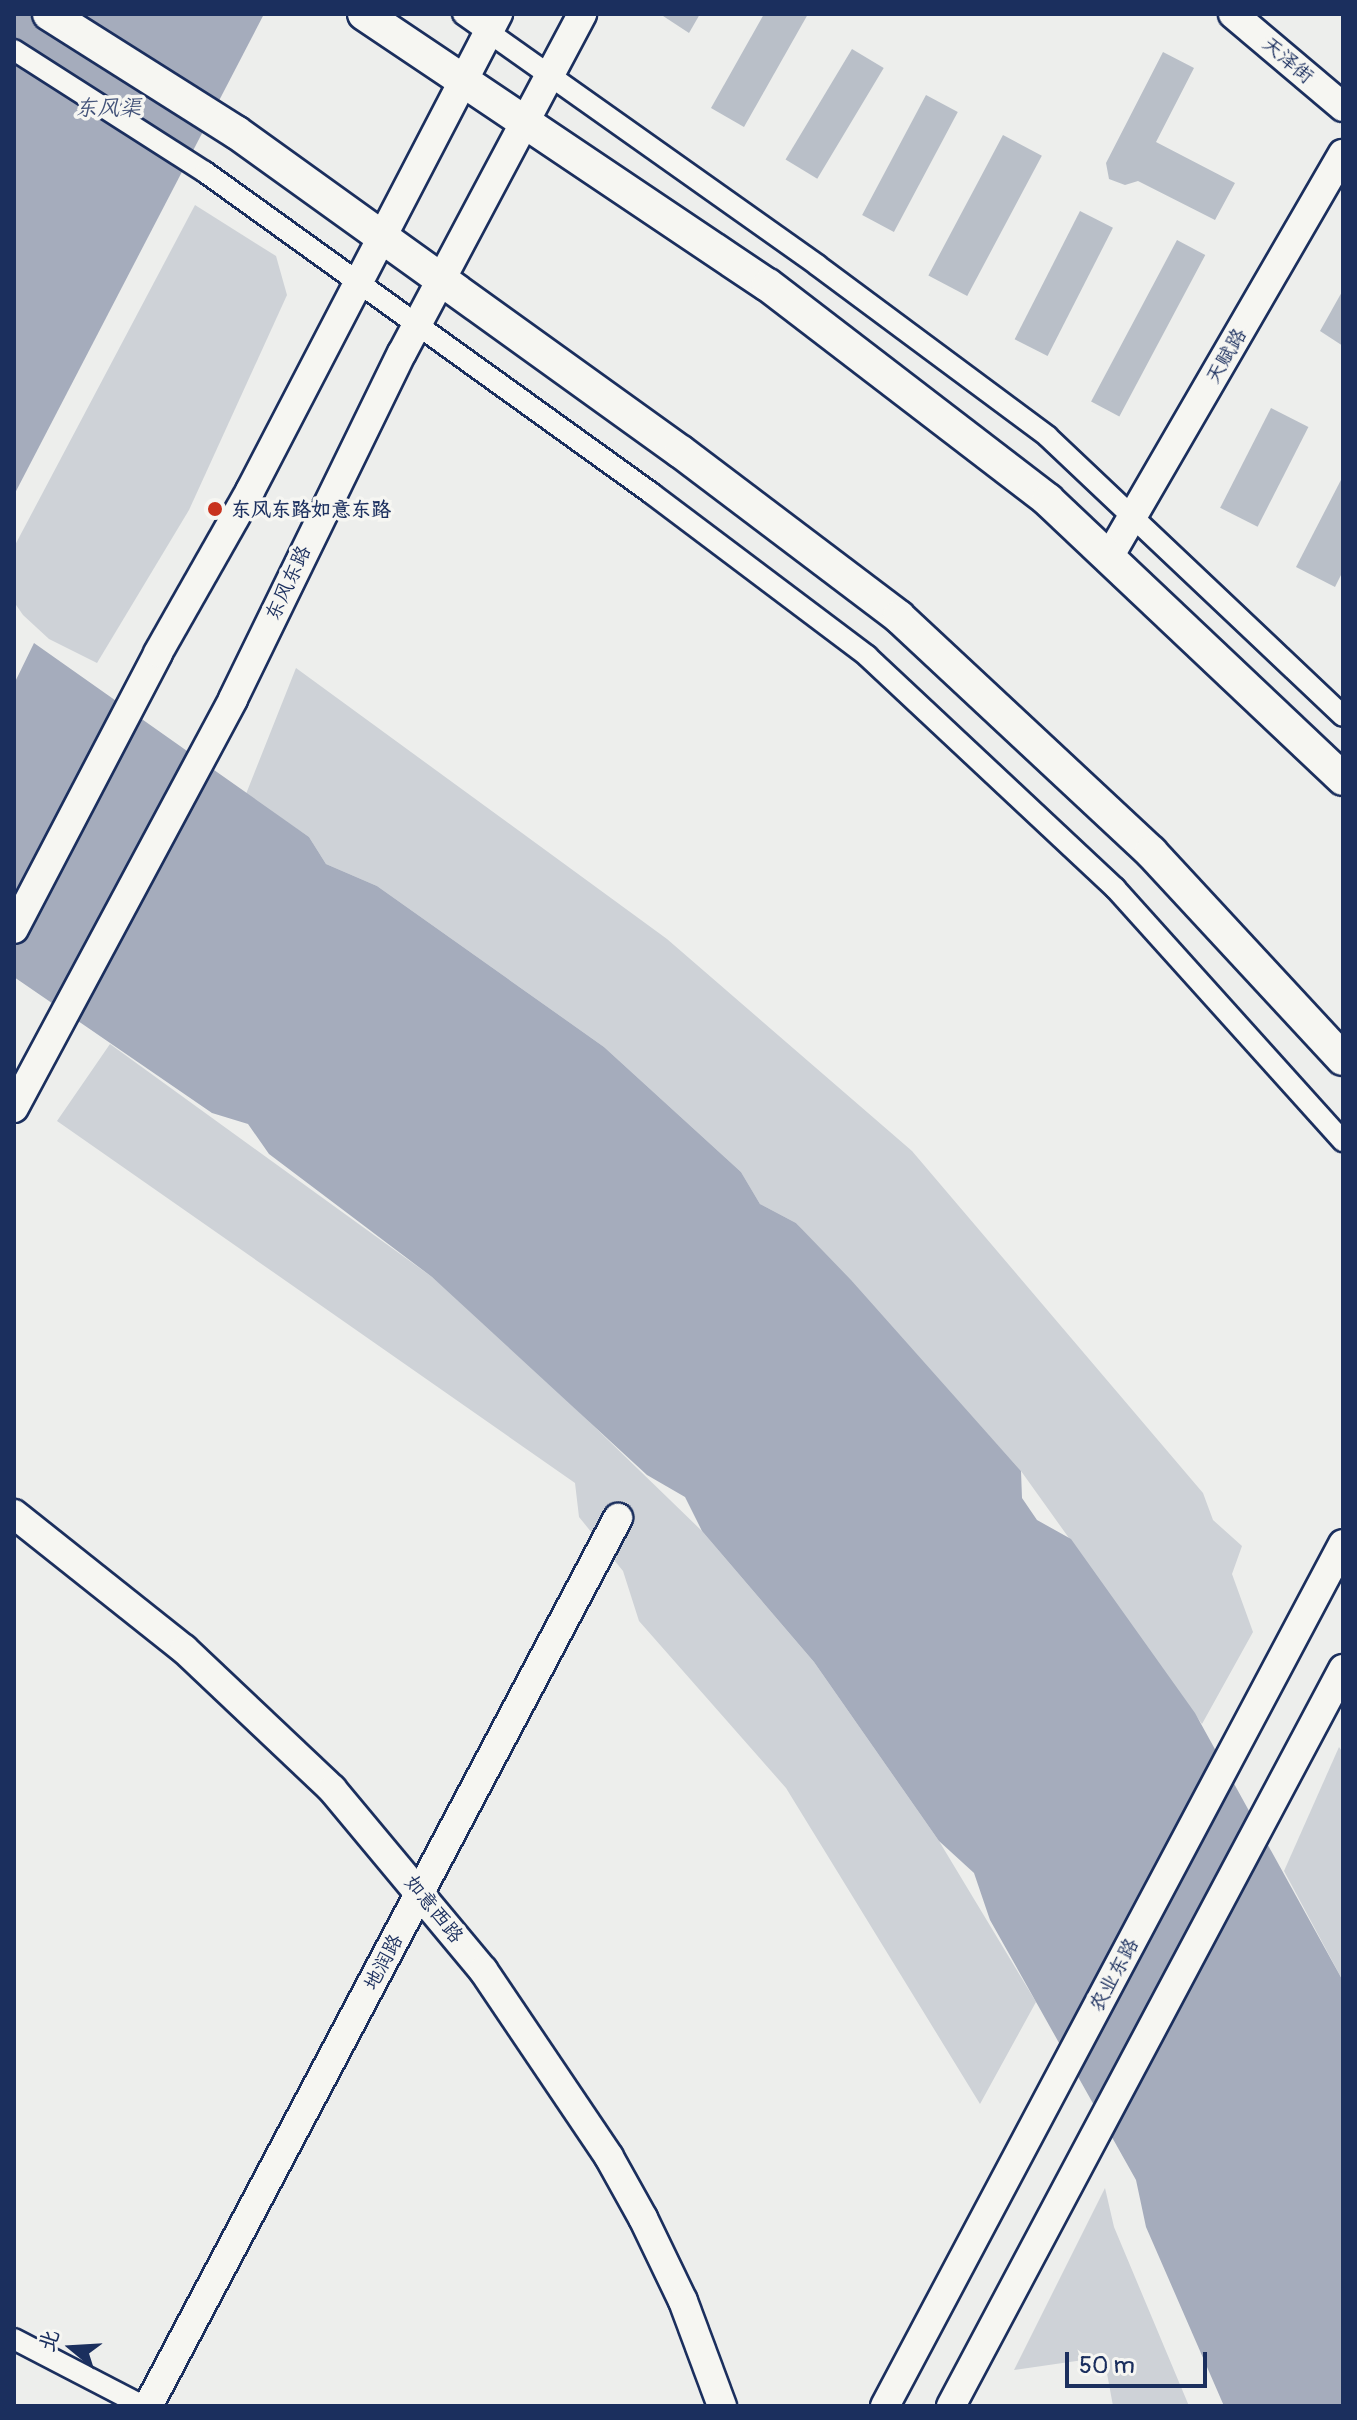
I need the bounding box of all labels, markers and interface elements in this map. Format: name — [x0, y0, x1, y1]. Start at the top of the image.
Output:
street label: 天泽街 — [1257, 32, 1319, 88]
water label: 东风渠 — [75, 96, 141, 122]
street label: 天赋路 — [1201, 324, 1251, 388]
place label: 东风东路如意东路 — [231, 497, 391, 521]
marker: 东风东路如意东路 — [206, 500, 224, 518]
street label: 东风东路 — [260, 542, 316, 624]
street label: 如意西路 — [400, 1870, 468, 1948]
street label: 地润路 — [358, 1930, 408, 1994]
street label: 农业东路 — [1085, 1934, 1143, 2016]
north arrow — [32, 2308, 112, 2388]
text: 北 — [32, 2326, 66, 2355]
scale bar — [1069, 2336, 1211, 2386]
text: 50 m — [1079, 2351, 1135, 2380]

